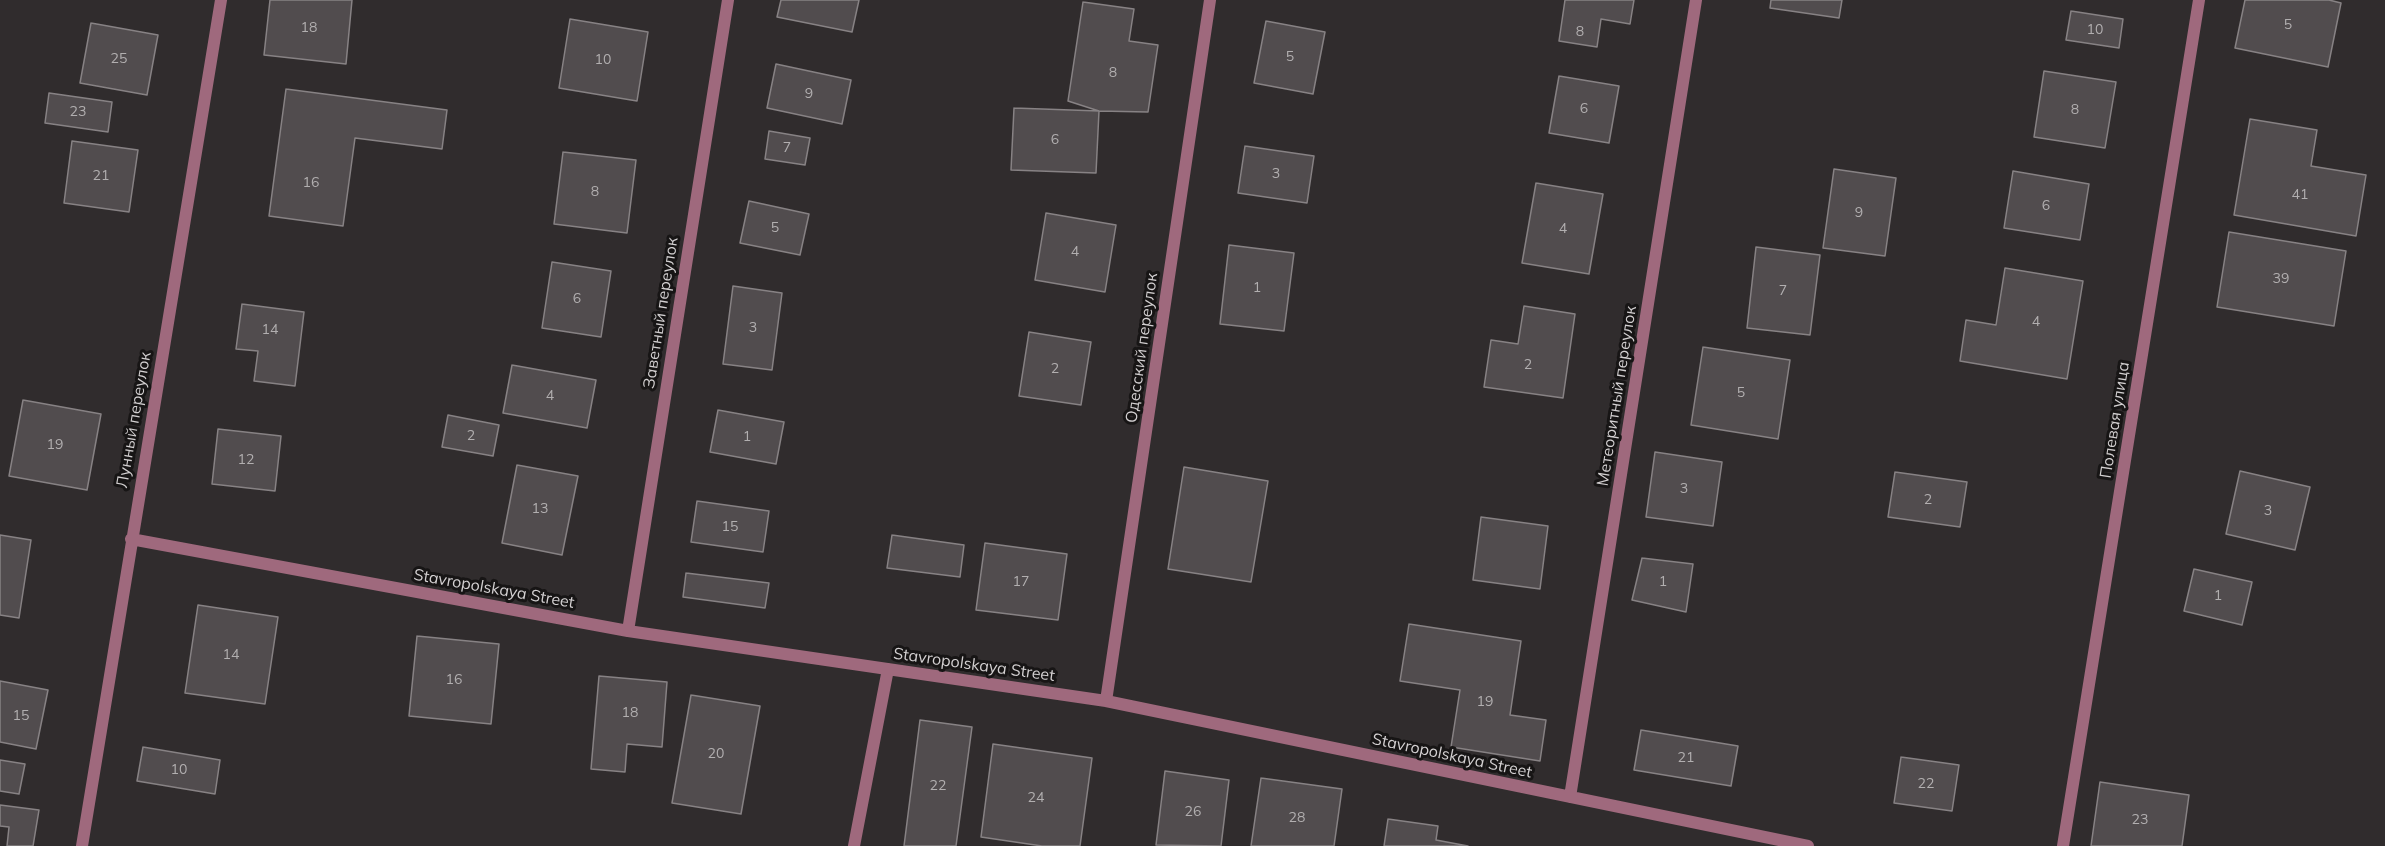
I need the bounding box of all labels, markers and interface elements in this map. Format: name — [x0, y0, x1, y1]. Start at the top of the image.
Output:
house number: 5 — [2284, 17, 2292, 33]
house number: 18 — [301, 20, 317, 36]
house number: 10 — [2087, 22, 2103, 38]
house number: 8 — [1576, 24, 1584, 40]
house number: 5 — [1286, 49, 1294, 65]
house number: 25 — [111, 51, 127, 67]
house number: 10 — [595, 52, 611, 68]
house number: 8 — [1109, 65, 1117, 81]
house number: 9 — [805, 86, 813, 102]
house number: 6 — [1580, 101, 1588, 117]
house number: 8 — [2071, 102, 2079, 118]
house number: 23 — [70, 104, 86, 120]
house number: 6 — [1051, 132, 1059, 148]
house number: 7 — [783, 140, 791, 156]
house number: 3 — [1272, 166, 1280, 182]
house number: 21 — [93, 168, 109, 184]
house number: 16 — [303, 175, 319, 191]
house number: 8 — [591, 184, 599, 200]
house number: 41 — [2292, 187, 2308, 203]
house number: 6 — [2042, 198, 2050, 214]
house number: 9 — [1855, 205, 1863, 221]
house number: 5 — [771, 220, 779, 236]
house number: 4 — [1559, 221, 1567, 237]
street label: Заветный переулок — [640, 236, 682, 390]
house number: 4 — [1071, 244, 1079, 260]
house number: 39 — [2273, 271, 2289, 287]
street label: Одесский переулок — [1122, 272, 1162, 424]
house number: 1 — [1253, 280, 1261, 296]
house number: 7 — [1779, 283, 1787, 299]
house number: 6 — [573, 291, 581, 307]
street label: Метеоритный переулок — [1593, 305, 1641, 487]
house number: 4 — [2032, 314, 2040, 330]
house number: 3 — [749, 320, 757, 336]
house number: 14 — [262, 322, 278, 338]
street label: Лунный переулок — [113, 350, 155, 490]
house number: 2 — [1524, 357, 1532, 373]
street label: Полевая улица — [2096, 360, 2134, 480]
house number: 2 — [1051, 361, 1059, 377]
house number: 5 — [1737, 385, 1745, 401]
house number: 4 — [546, 388, 554, 404]
house number: 2 — [467, 428, 475, 444]
house number: 1 — [743, 429, 751, 445]
house number: 19 — [47, 437, 63, 453]
house number: 12 — [238, 452, 254, 468]
house number: 3 — [1680, 481, 1688, 497]
house number: 2 — [1924, 492, 1932, 508]
house number: 13 — [532, 501, 548, 517]
house number: 3 — [2264, 503, 2272, 519]
house number: 15 — [722, 519, 738, 535]
street label: Stavropolskaya Street — [412, 565, 576, 613]
house number: 17 — [1013, 574, 1029, 590]
house number: 1 — [1659, 574, 1667, 590]
house number: 1 — [2214, 588, 2222, 604]
street label: Stavropolskaya Street — [892, 644, 1056, 686]
house number: 14 — [223, 647, 239, 663]
house number: 16 — [446, 672, 462, 688]
house number: 19 — [1477, 694, 1493, 710]
house number: 18 — [622, 705, 638, 721]
house number: 15 — [13, 708, 29, 724]
street label: Stavropolskaya Street — [1370, 730, 1534, 782]
house number: 20 — [708, 746, 724, 762]
house number: 21 — [1678, 750, 1694, 766]
house number: 10 — [171, 762, 187, 778]
house number: 22 — [1918, 776, 1934, 792]
house number: 22 — [930, 778, 946, 794]
house number: 24 — [1028, 790, 1044, 806]
house number: 26 — [1185, 804, 1201, 820]
house number: 28 — [1289, 810, 1305, 826]
house number: 23 — [2132, 812, 2148, 828]

